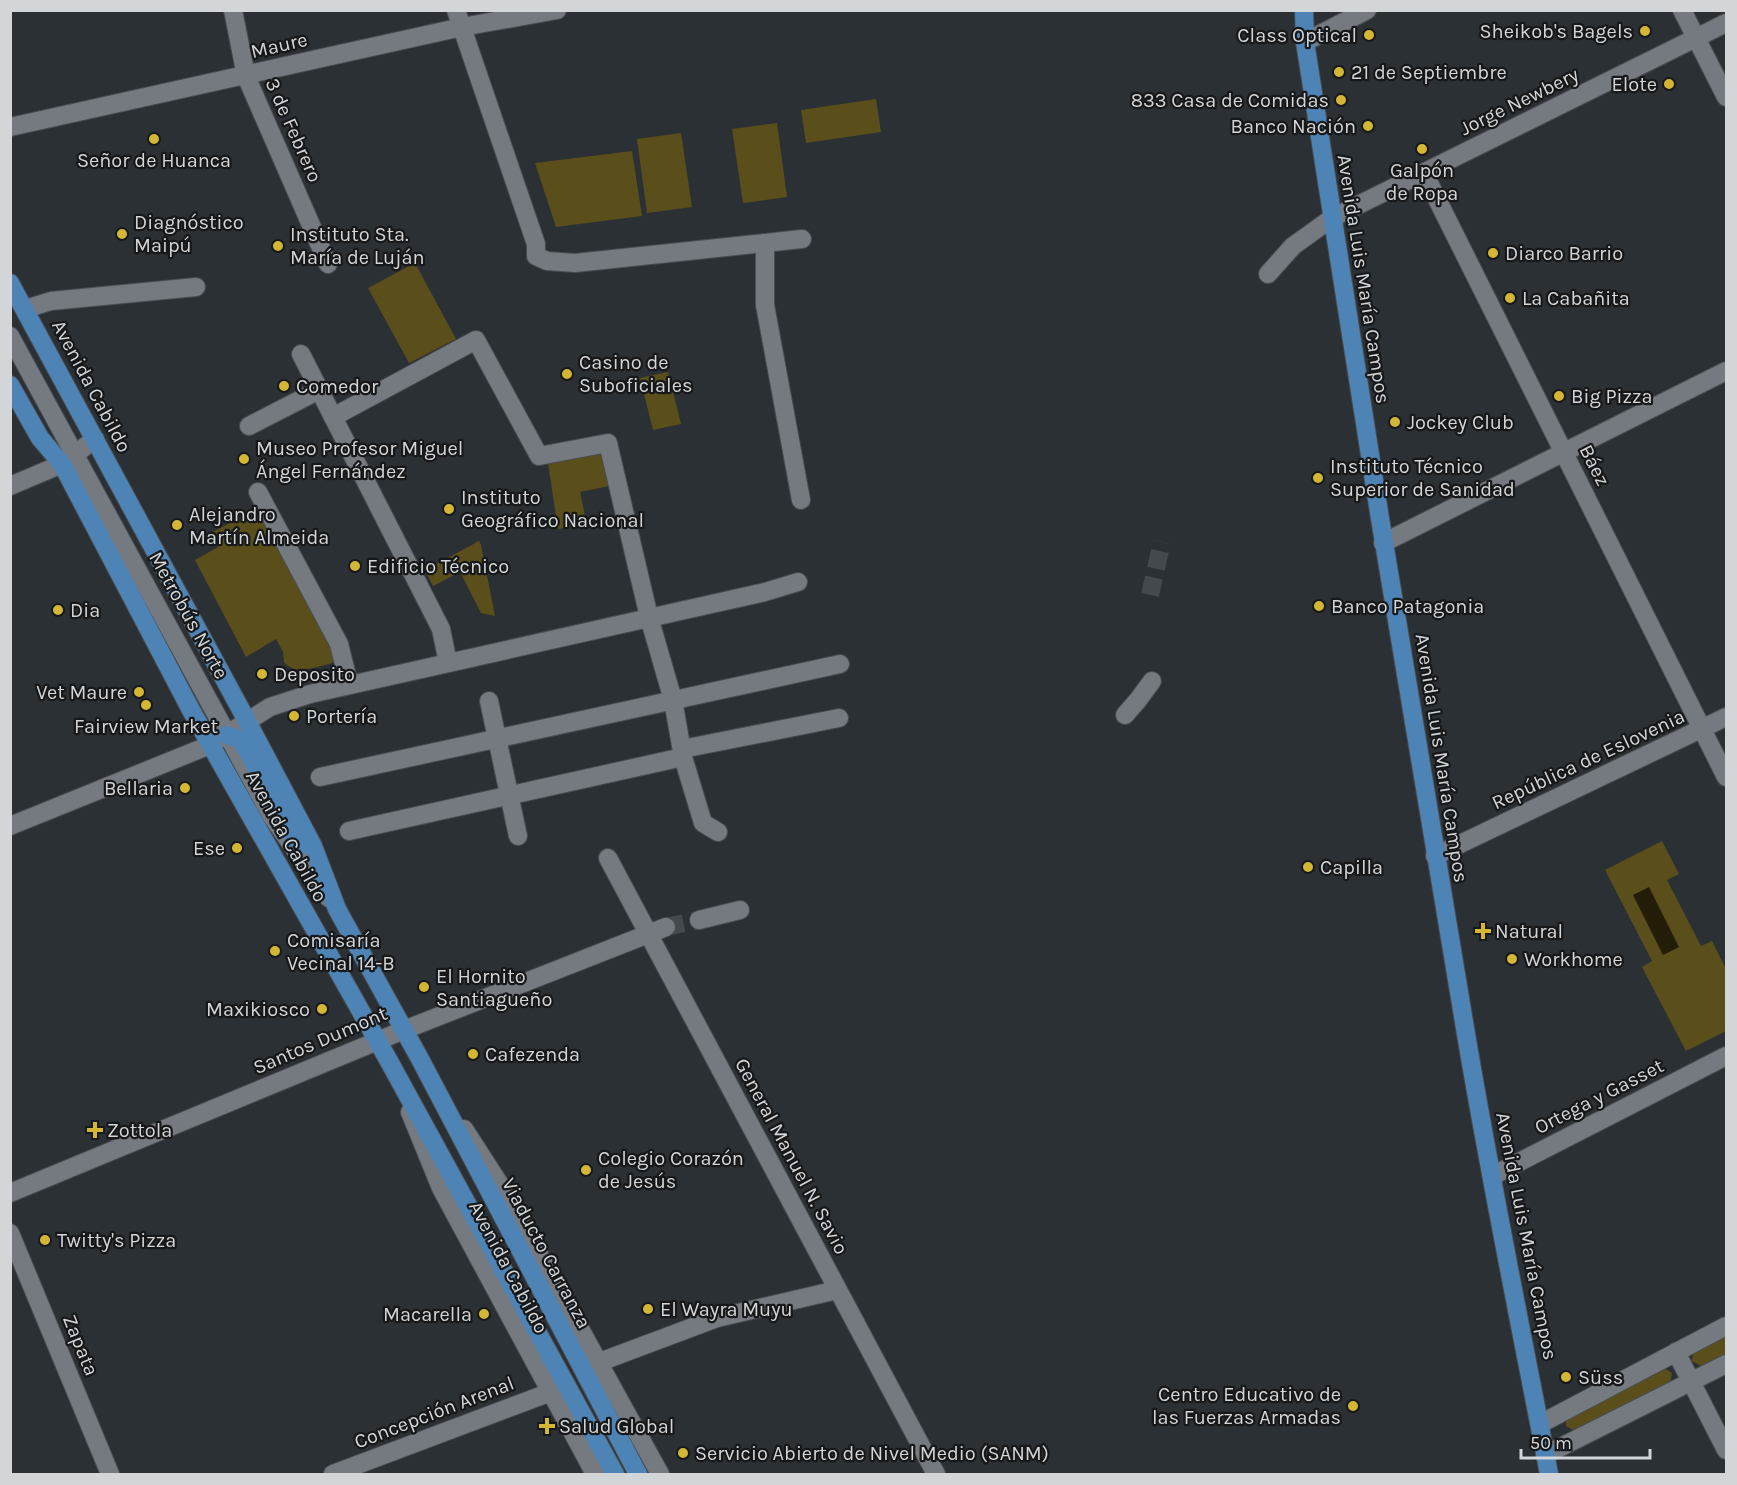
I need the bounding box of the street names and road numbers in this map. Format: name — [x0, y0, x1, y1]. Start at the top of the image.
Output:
street label: Maure — [248, 28, 310, 63]
street label: Jorge Newbery — [1456, 63, 1582, 140]
street label: 3 de Febrero — [260, 75, 327, 186]
street label: Avenida Luis María Campos — [1332, 153, 1395, 405]
street label: Avenida Cabildo — [47, 316, 136, 456]
street label: Báez — [1575, 441, 1615, 490]
street label: Metrobús Norte — [144, 548, 233, 683]
street label: Avenida Luis María Campos — [1410, 632, 1473, 884]
street label: República de Eslovenia — [1488, 705, 1688, 814]
street label: Avenida Cabildo — [241, 767, 332, 906]
street label: Santos Dumont — [250, 1002, 391, 1079]
street label: General Manuel N. Savio — [730, 1054, 853, 1258]
street label: Ortega y Gasset — [1531, 1054, 1668, 1139]
street label: Avenida Luis María Campos — [1491, 1110, 1562, 1362]
street label: Viaducto Carranza — [497, 1174, 596, 1332]
street label: Avenida Cabildo — [464, 1197, 553, 1337]
street label: Zapata — [58, 1311, 103, 1379]
street label: Concepción Arenal — [351, 1371, 517, 1454]

